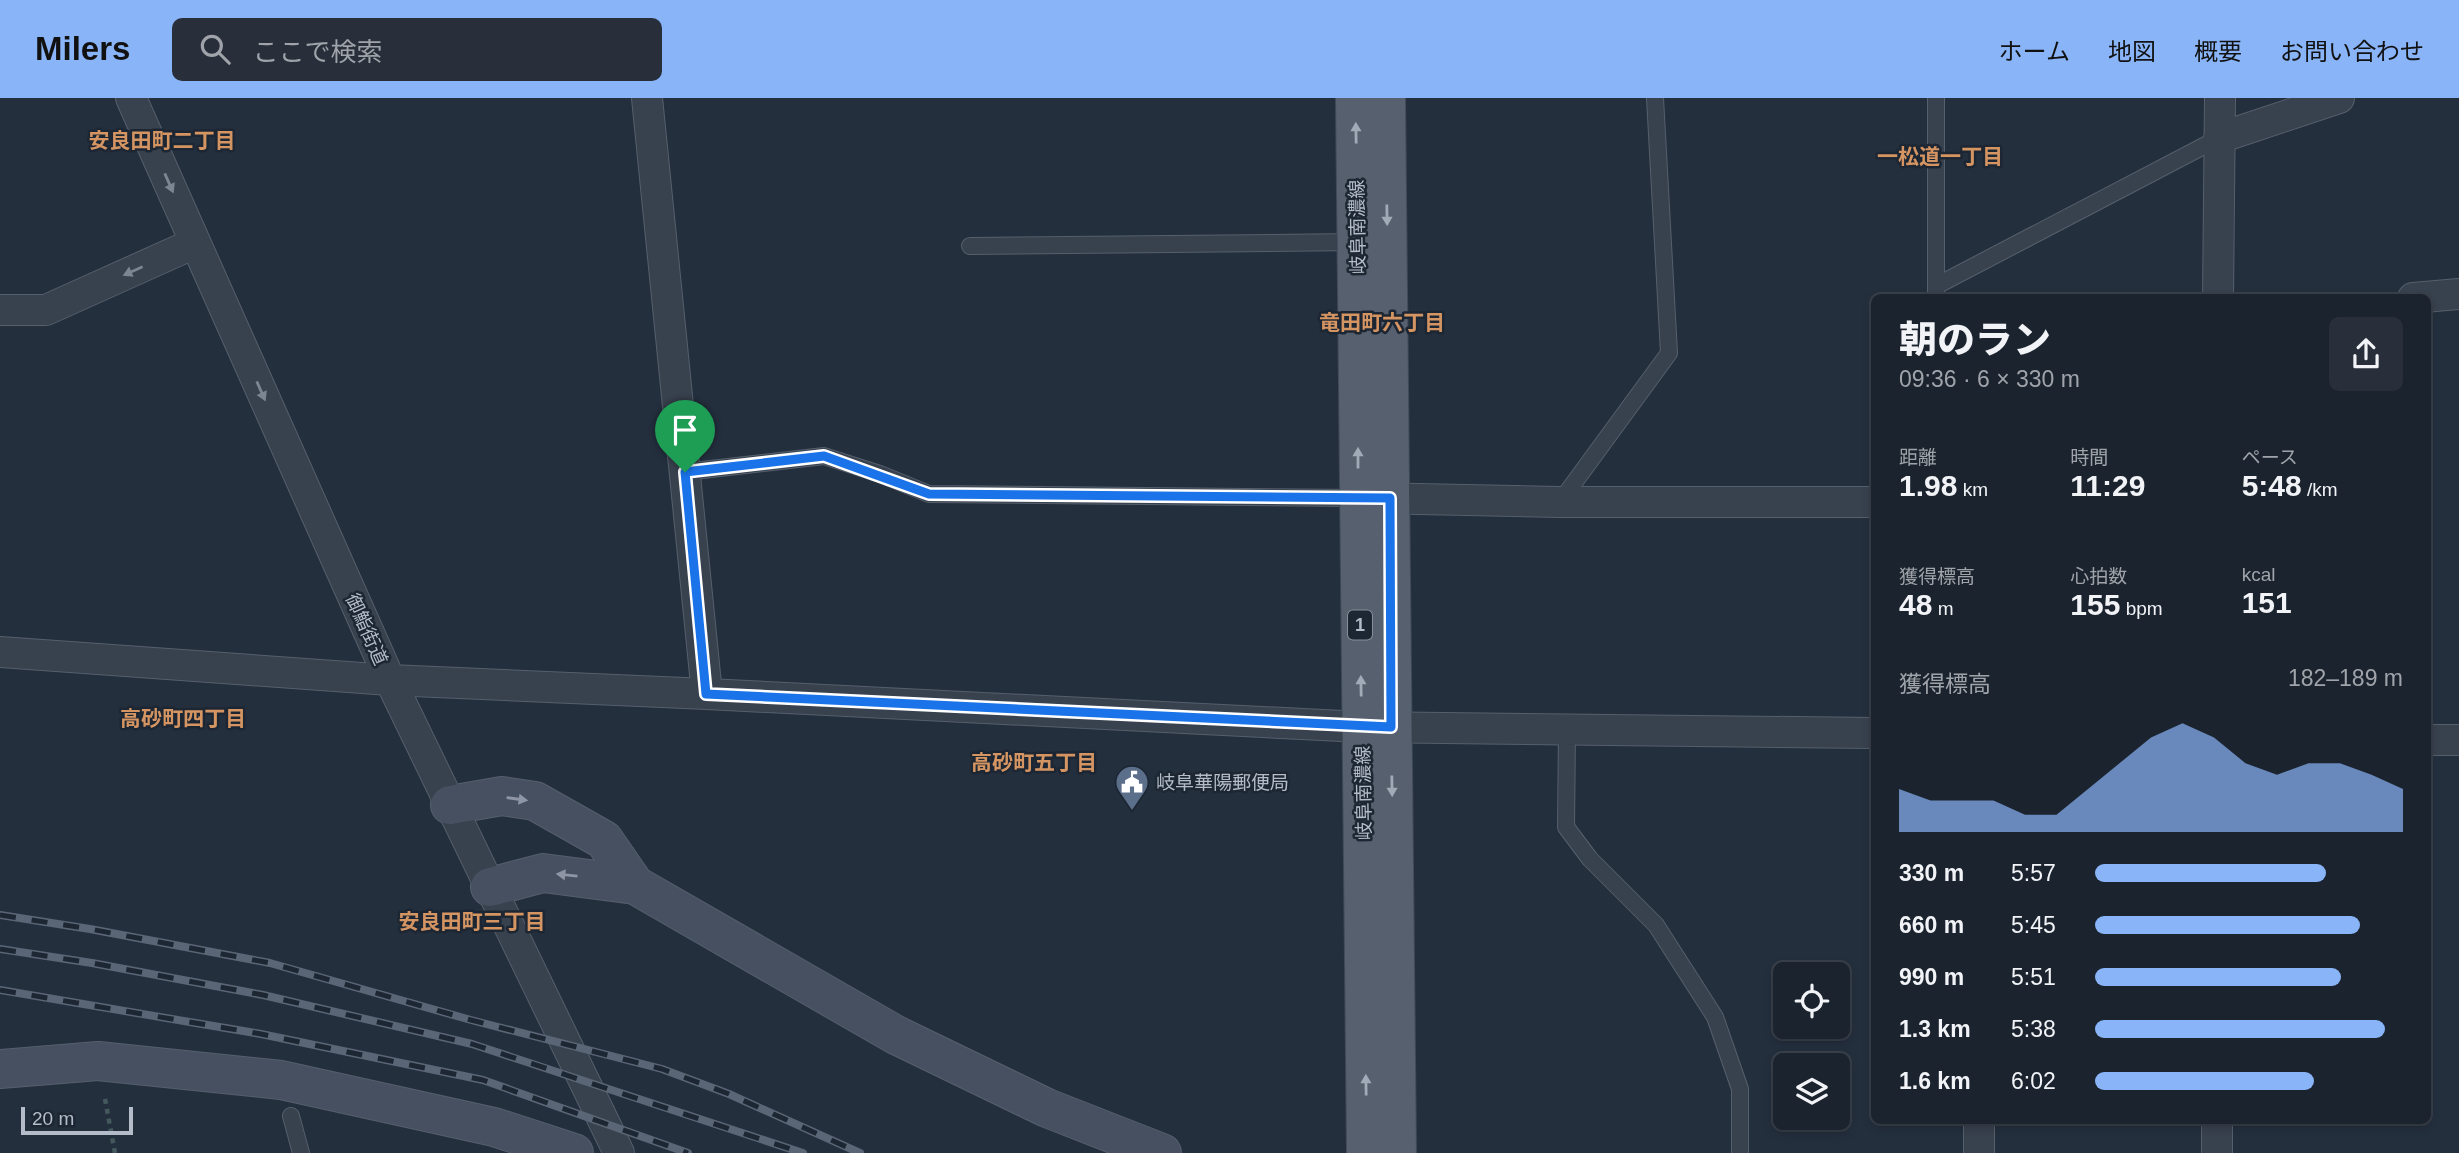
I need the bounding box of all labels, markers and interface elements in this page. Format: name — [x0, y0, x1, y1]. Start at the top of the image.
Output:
search box — [172, 18, 662, 81]
text: Milers — [35, 30, 130, 67]
icon: search — [196, 30, 234, 68]
text: ここで検索 — [252, 37, 382, 67]
text: ホーム — [1999, 38, 2070, 65]
text: 地図 — [2108, 38, 2156, 65]
text: 概要 — [2194, 38, 2242, 65]
text: お問い合わせ — [2280, 38, 2424, 65]
one-way arrow — [1350, 122, 1361, 144]
district label: 安良田町二丁目 — [89, 129, 236, 152]
district label: 一松道一丁目 — [1877, 145, 2003, 168]
one-way arrow — [163, 173, 175, 193]
street label: 岐阜南濃線 — [1346, 179, 1369, 275]
one-way arrow — [1381, 204, 1393, 226]
one-way arrow — [123, 265, 143, 277]
district label: 竜田町六丁目 — [1319, 311, 1445, 334]
button: share — [2329, 317, 2403, 391]
text: 朝のラン — [1899, 319, 2051, 361]
text: 09:36 · 6 × 330 m — [1899, 366, 2080, 392]
one-way arrow — [255, 381, 267, 401]
pin — [655, 400, 715, 472]
icon: arrive — [666, 411, 704, 449]
one-way arrow — [1352, 447, 1364, 469]
text: 距離 — [1899, 447, 1937, 468]
text: 時間 — [2070, 447, 2108, 468]
text: ペース — [2242, 447, 2298, 468]
text: 1.98 — [1899, 469, 1957, 502]
text: 11:29 — [2070, 469, 2145, 502]
text: 5:48 — [2242, 469, 2302, 502]
text: km — [1957, 479, 1988, 500]
text: /km — [2302, 479, 2338, 500]
text: kcal — [2242, 564, 2275, 585]
text: 獲得標高 — [1899, 566, 1975, 587]
text: 心拍数 — [2070, 566, 2127, 587]
text: 151 — [2242, 586, 2292, 619]
text: 48 — [1899, 588, 1932, 621]
text: 155 — [2070, 588, 2120, 621]
street label: 御鮨街道 — [341, 590, 392, 668]
text: m — [1932, 598, 1953, 619]
text: bpm — [2120, 598, 2163, 619]
road number: 1 — [1348, 610, 1372, 640]
text: 182–189 m — [2288, 665, 2403, 691]
text: 獲得標高 — [1899, 671, 1991, 697]
one-way arrow — [1355, 675, 1367, 697]
district label: 高砂町四丁目 — [120, 707, 246, 730]
street label: 岐阜南濃線 — [1352, 745, 1375, 841]
district label: 高砂町五丁目 — [971, 751, 1097, 774]
public building icon: 岐阜華陽郵便局 — [1113, 763, 1151, 812]
place label: 岐阜華陽郵便局 — [1156, 772, 1289, 793]
one-way arrow — [1386, 775, 1398, 797]
one-way arrow — [506, 793, 528, 804]
text: 330 m — [1899, 860, 1964, 886]
text: 5:57 — [2011, 860, 2056, 886]
one-way arrow — [556, 869, 578, 880]
district label: 安良田町三丁目 — [399, 910, 546, 933]
text: 660 m — [1899, 912, 1964, 938]
text: 5:45 — [2011, 912, 2056, 938]
map controls — [1773, 962, 1850, 1130]
button: locate — [1773, 962, 1850, 1039]
text: 990 m — [1899, 964, 1964, 990]
text: 5:51 — [2011, 964, 2056, 990]
text: 1.3 km — [1899, 1016, 1971, 1042]
text: 5:38 — [2011, 1016, 2056, 1042]
button: layers — [1773, 1053, 1850, 1130]
text: 1.6 km — [1899, 1068, 1971, 1094]
text: 6:02 — [2011, 1068, 2056, 1094]
one-way arrow — [1360, 1074, 1371, 1096]
scale bar — [21, 1104, 133, 1136]
text: 20 m — [32, 1108, 74, 1129]

